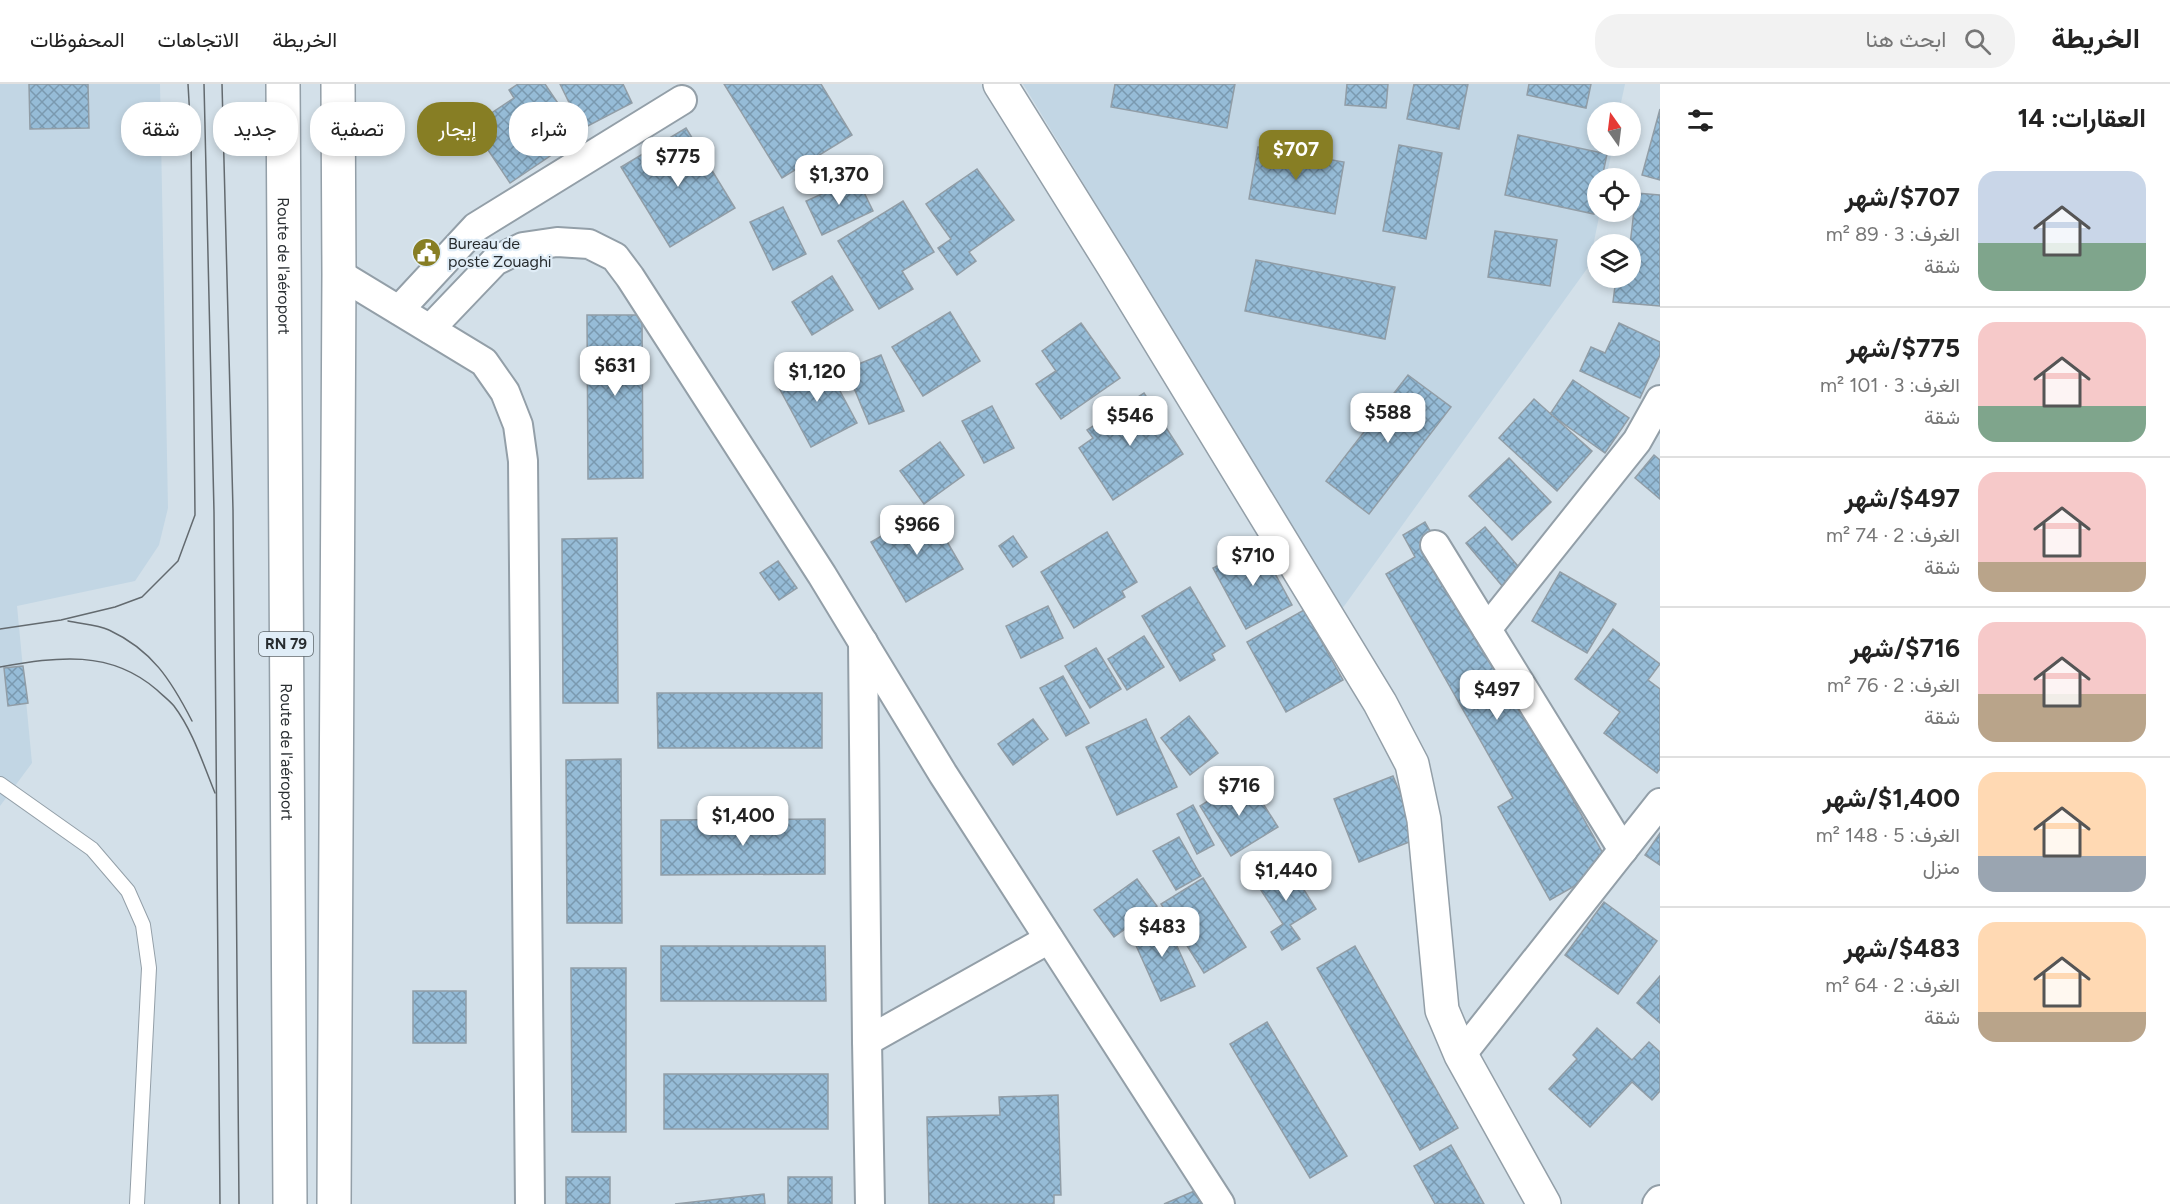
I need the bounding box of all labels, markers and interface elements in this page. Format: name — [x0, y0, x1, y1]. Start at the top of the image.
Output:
search box — [1595, 14, 2015, 68]
text: الخريطة — [2051, 21, 2140, 55]
icon: search — [1961, 25, 1994, 58]
text: ابحث هنا — [1865, 26, 1946, 53]
text: المحفوظات — [30, 27, 125, 52]
text: الاتجاهات — [158, 27, 239, 52]
text: الخريطة — [272, 27, 337, 52]
chip: شقة — [121, 102, 201, 156]
chip: جديد — [213, 102, 298, 156]
chip: تصفية — [310, 102, 405, 156]
chip: إيجار — [417, 102, 497, 156]
chip: شراء — [509, 102, 588, 156]
north arrow — [1587, 102, 1641, 156]
map controls — [1587, 102, 1641, 288]
text: العقارات: 14 — [2017, 102, 2146, 134]
icon: filters — [1684, 104, 1717, 137]
pin: $707 — [1260, 130, 1332, 181]
pin: $775 — [642, 137, 714, 188]
text: $707 — [1273, 137, 1319, 161]
text: $775 — [656, 144, 700, 168]
pin: $1,370 — [790, 155, 888, 206]
text: $1,370 — [809, 162, 869, 186]
button: locate — [1587, 168, 1641, 222]
text: $707/شهر — [1845, 181, 1960, 213]
icon: home — [2026, 195, 2098, 267]
street label: Route de l'aéroport — [274, 197, 294, 335]
text: الغرف: 3 · 89 m² — [1826, 222, 1960, 246]
place label: Bureau de poste Zouaghi — [448, 234, 552, 271]
button: layers — [1587, 234, 1641, 288]
public building icon: Bureau de poste Zouaghi — [411, 236, 443, 268]
text: شقة — [1924, 254, 1960, 278]
text: $775/شهر — [1846, 332, 1960, 364]
pin: $631 — [579, 346, 651, 397]
icon: home — [2026, 346, 2098, 418]
pin: $1,120 — [768, 352, 866, 403]
text: $631 — [594, 353, 636, 377]
text: $1,120 — [788, 359, 846, 383]
text: الغرف: 3 · 101 m² — [1820, 373, 1960, 397]
pin: $588 — [1352, 393, 1424, 444]
pin: $546 — [1094, 396, 1166, 447]
text: $588 — [1364, 400, 1412, 424]
text: $546 — [1107, 403, 1153, 427]
text: شقة — [1924, 405, 1960, 429]
text: $497/شهر — [1844, 482, 1960, 514]
icon: home — [2026, 496, 2098, 568]
pin: $966 — [881, 505, 953, 556]
text: $966 — [894, 512, 940, 536]
text: الغرف: 2 · 74 m² — [1826, 523, 1960, 547]
pin: $710 — [1217, 536, 1289, 587]
text: $710 — [1231, 543, 1275, 567]
text: شقة — [1924, 555, 1960, 579]
road number: RN 79 — [259, 632, 313, 656]
text: $716/شهر — [1850, 632, 1960, 664]
icon: home — [2026, 646, 2098, 718]
pin: $497 — [1461, 670, 1533, 721]
text: الغرف: 2 · 76 m² — [1827, 673, 1960, 697]
text: $497 — [1474, 677, 1520, 701]
street label: Route de l'aéroport — [277, 683, 297, 821]
text: شقة — [1924, 705, 1960, 729]
pin: $716 — [1203, 766, 1275, 817]
text: $716 — [1218, 773, 1260, 797]
text: $1,400/شهر — [1823, 782, 1960, 814]
pin: $1,400 — [694, 796, 792, 847]
icon: home — [2026, 796, 2098, 868]
text: $1,400 — [711, 803, 775, 827]
text: الغرف: 5 · 148 m² — [1816, 823, 1960, 847]
pin: $1,440 — [1237, 851, 1335, 902]
text: منزل — [1923, 855, 1960, 879]
text: $1,440 — [1255, 858, 1317, 882]
pin: $483 — [1126, 907, 1198, 958]
text: $483 — [1138, 914, 1186, 938]
text: $483/شهر — [1844, 932, 1960, 964]
icon: home — [2026, 946, 2098, 1018]
text: الغرف: 2 · 64 m² — [1825, 973, 1960, 997]
text: شقة — [1924, 1005, 1960, 1029]

